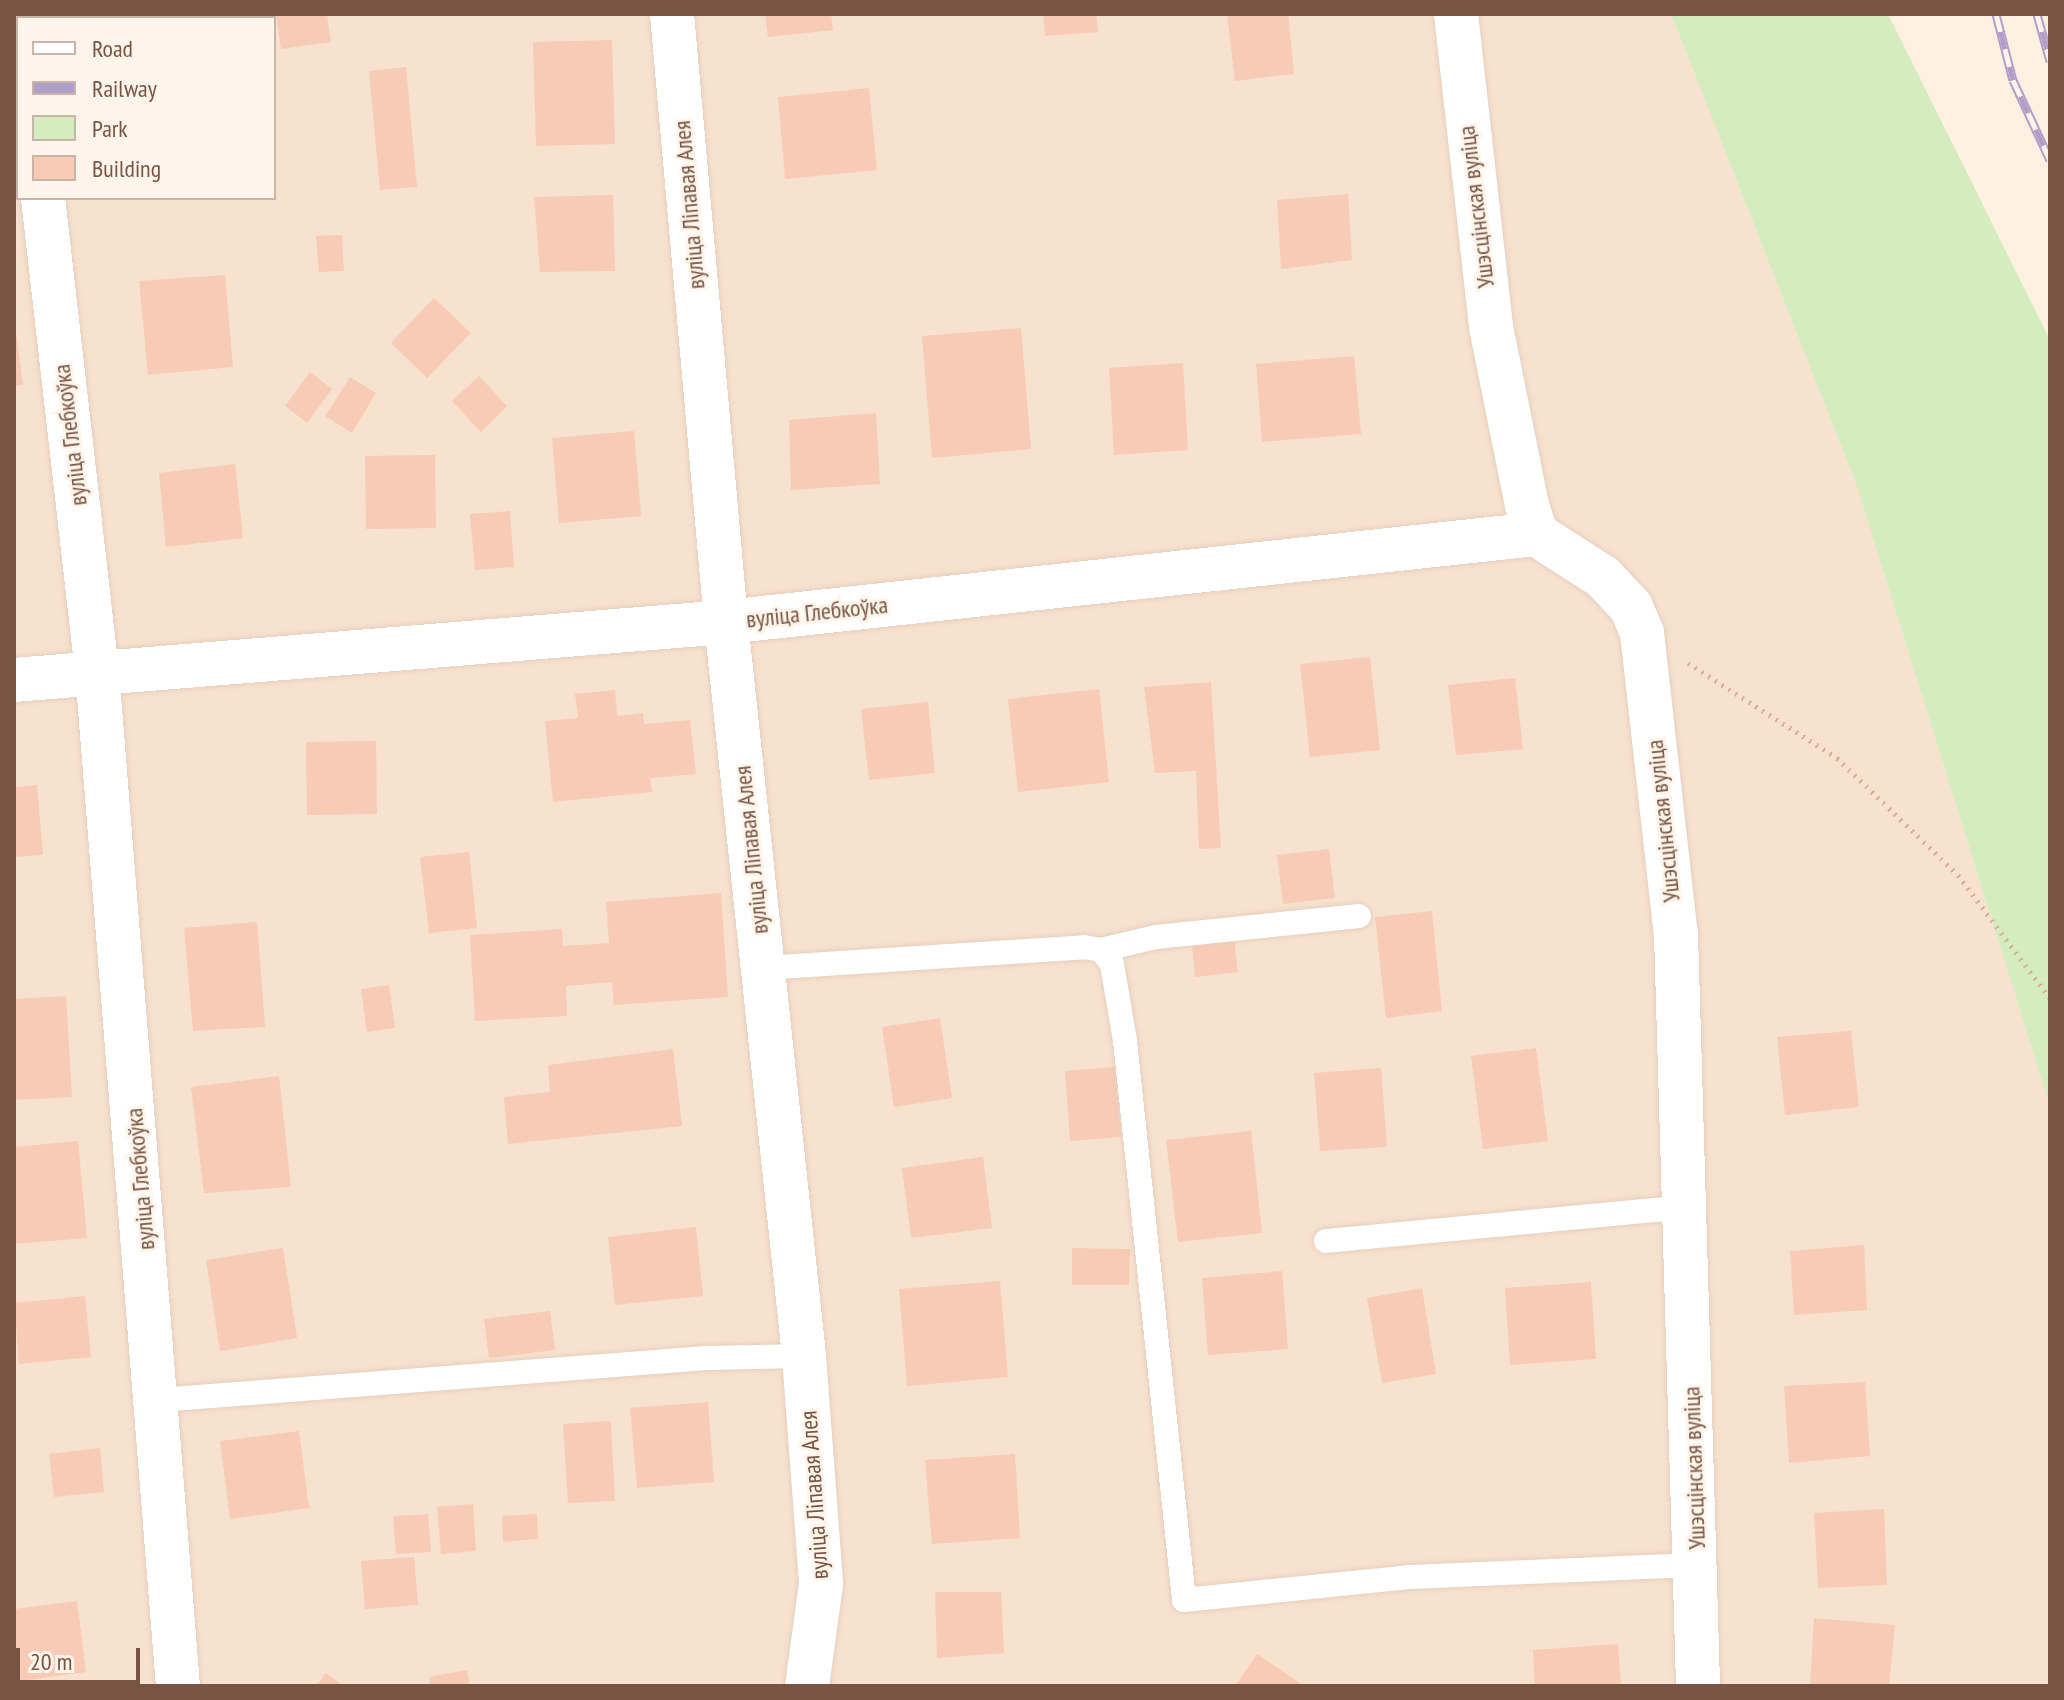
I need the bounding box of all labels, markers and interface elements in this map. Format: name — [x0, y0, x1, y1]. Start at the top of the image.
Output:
legend — [16, 16, 276, 200]
text: Road — [92, 33, 133, 64]
text: Railway — [92, 73, 157, 104]
text: Park — [92, 113, 128, 144]
street label: вуліца Ліпавая Алея — [667, 119, 711, 291]
street label: Ушэсцінская вуліца — [1452, 124, 1500, 290]
text: Building — [92, 153, 161, 184]
street label: вуліца Глебкоўка — [47, 363, 93, 507]
street label: вуліца Глебкоўка — [745, 590, 889, 634]
street label: Ушэсцінская вуліца — [1640, 738, 1686, 904]
street label: вуліца Ліпавая Алея — [728, 764, 774, 936]
street label: вуліца Глебкоўка — [119, 1107, 161, 1251]
street label: Ушэсцінская вуліца — [1677, 1386, 1711, 1550]
street label: вуліца Ліпавая Алея — [794, 1409, 834, 1581]
scale bar — [20, 1632, 144, 1682]
text: 20 m — [30, 1646, 72, 1677]

